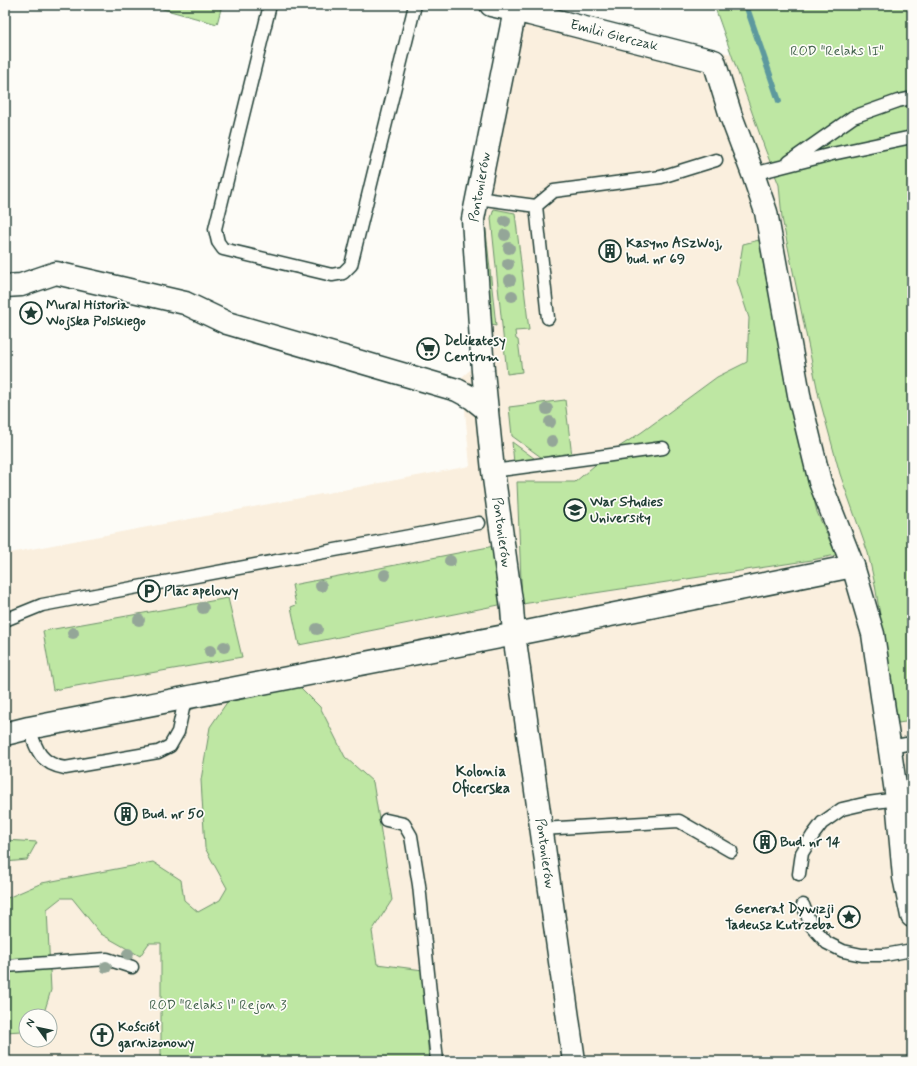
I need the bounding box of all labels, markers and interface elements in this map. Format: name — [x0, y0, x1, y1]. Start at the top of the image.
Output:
street label: Emilii Gierczak — [568, 16, 660, 55]
park label: ROD "Relaks II" — [790, 42, 884, 60]
street label: Pontonierów — [465, 150, 495, 223]
place label: Kasyno ASzWoj, bud. nr 69 — [626, 234, 722, 268]
building icon: Kasyno ASzWoj, bud. nr 69 — [597, 238, 623, 264]
place label: Mural Historia Wojska Polskiego — [45, 296, 146, 332]
place icon: Mural Historia Wojska Polskiego — [18, 300, 44, 326]
place label: Delikatesy Centrum — [444, 332, 506, 366]
supermarket icon: Delikatesy Centrum — [415, 336, 441, 362]
place label: War Studies University — [589, 493, 664, 527]
street label: Pontonierów — [488, 496, 515, 569]
school or university icon: War Studies University — [562, 497, 588, 523]
parking icon: Plac apelowy — [136, 578, 162, 604]
place label: Plac apelowy — [164, 582, 239, 600]
district label: Kolonia Oficerska — [452, 762, 510, 799]
building icon: Bud. nr 50 — [113, 801, 139, 827]
place label: Bud. nr 50 — [142, 805, 204, 823]
street label: Pontonierów — [531, 817, 559, 890]
building icon: Bud. nr 14 — [752, 829, 778, 855]
place label: Bud. nr 14 — [780, 833, 841, 851]
place label: Generał Dywizji Tadeusz Kutrzeba — [725, 900, 835, 934]
place icon: Generał Dywizji Tadeusz Kutrzeba — [836, 904, 862, 930]
park label: ROD "Relaks I" Rejon 3 — [149, 996, 287, 1014]
north arrow — [18, 1008, 58, 1048]
text: N — [23, 1016, 38, 1030]
place label: Kościół garnizonowy — [118, 1018, 195, 1053]
church icon: Kościół garnizonowy — [89, 1022, 115, 1048]

